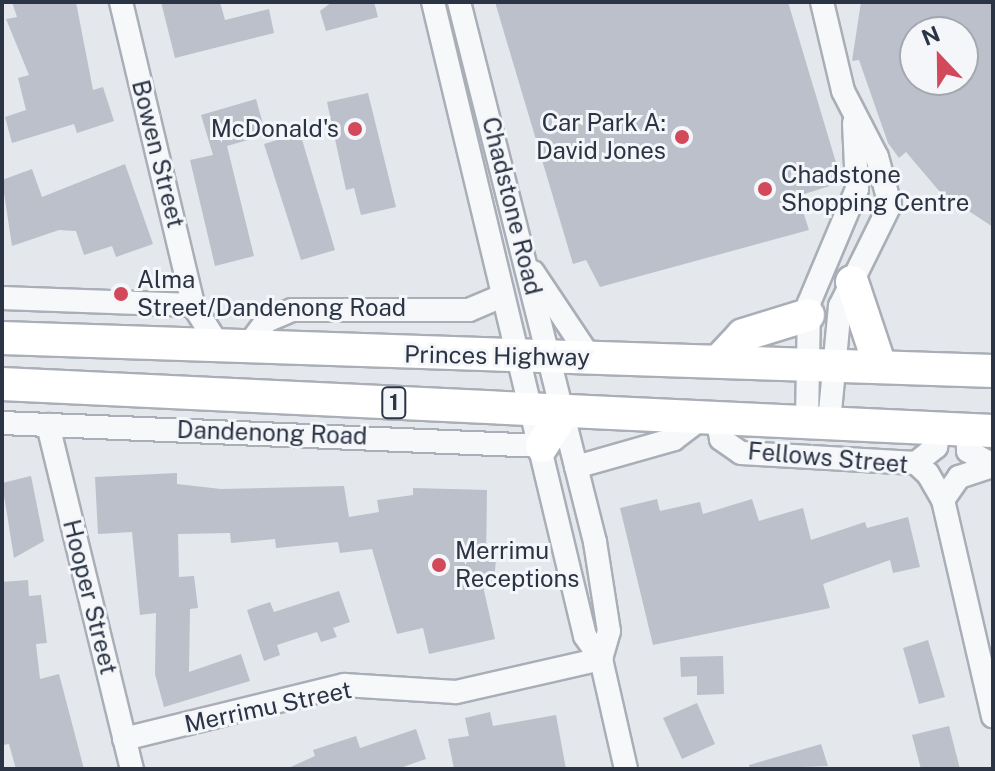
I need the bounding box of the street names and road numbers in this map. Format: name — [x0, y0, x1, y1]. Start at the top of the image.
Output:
street label: Bowen Street — [126, 77, 190, 231]
street label: Chadstone Road — [476, 114, 548, 298]
street label: Princes Highway — [404, 340, 590, 372]
road number: 1 — [380, 385, 408, 421]
street label: Dandenong Road — [176, 415, 368, 451]
street label: Fellows Street — [747, 437, 909, 479]
street label: Hooper Street — [57, 517, 123, 677]
street label: Merrimu Street — [182, 675, 354, 739]

